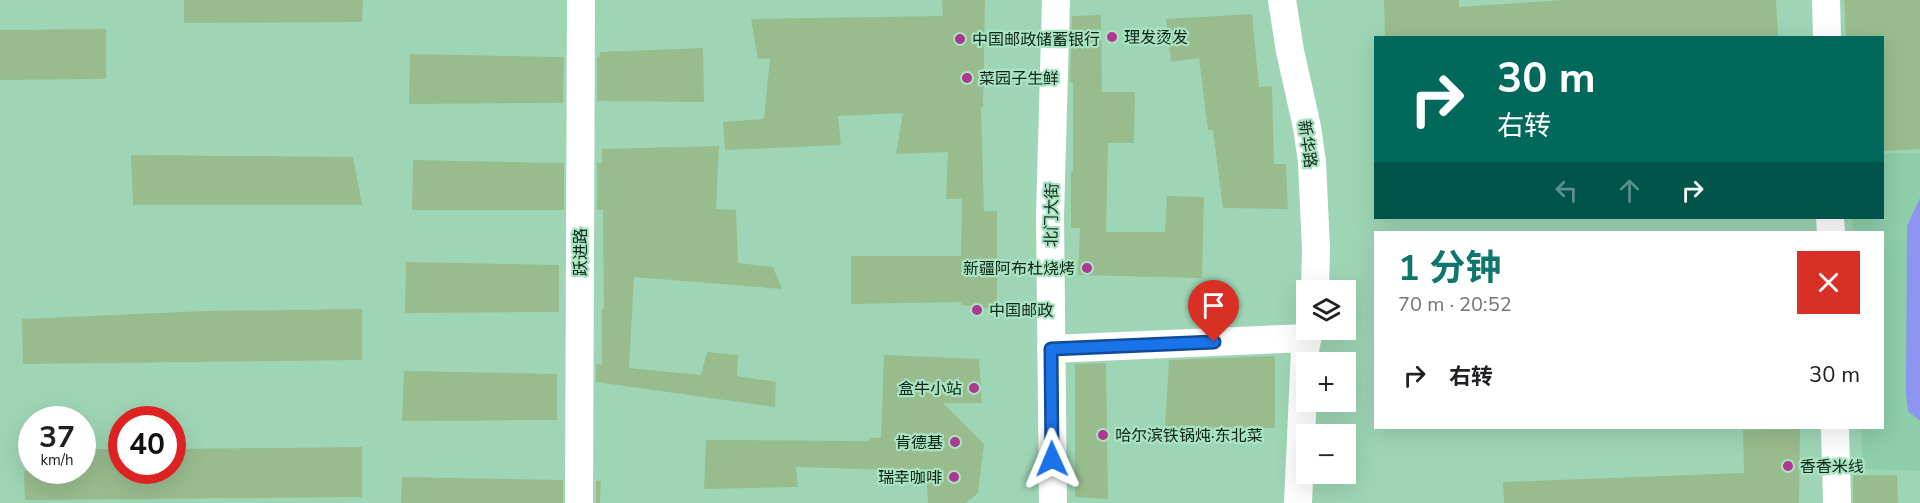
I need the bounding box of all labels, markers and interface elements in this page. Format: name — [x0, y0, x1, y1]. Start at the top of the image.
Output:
place label: 理发烫发 — [1124, 27, 1188, 49]
place label: 中国邮政储蓄银行 — [972, 29, 1100, 51]
marker: 理发烫发 — [1105, 30, 1119, 44]
marker: 中国邮政储蓄银行 — [953, 32, 967, 46]
text: 30 m — [1497, 50, 1596, 107]
icon: right — [1398, 60, 1476, 138]
place label: 菜园子生鲜 — [979, 68, 1059, 90]
marker: 菜园子生鲜 — [960, 71, 974, 85]
text: 右转 — [1497, 108, 1551, 145]
street label: 新华路 — [1293, 119, 1321, 169]
icon: left — [1550, 174, 1583, 207]
icon: ahead — [1613, 174, 1646, 207]
icon: right — [1676, 174, 1709, 207]
street label: 北门大街 — [1040, 183, 1064, 247]
street label: 跃进路 — [570, 228, 592, 276]
text: 1 分钟 — [1398, 244, 1501, 293]
button: close — [1797, 251, 1860, 314]
place label: 新疆阿布杜烧烤 — [963, 258, 1075, 280]
marker: 新疆阿布杜烧烤 — [1080, 261, 1094, 275]
pin — [1188, 280, 1239, 342]
map controls — [1296, 280, 1356, 484]
button: layers — [1296, 280, 1356, 340]
icon: arrive — [1197, 289, 1230, 322]
text: 70 m · 20:52 — [1398, 291, 1512, 318]
place label: 中国邮政 — [989, 300, 1053, 322]
marker: 中国邮政 — [970, 303, 984, 317]
button: + — [1296, 352, 1356, 412]
icon: right — [1398, 359, 1431, 392]
text: 30 m — [1809, 360, 1860, 390]
text: 右转 — [1449, 362, 1493, 392]
place label: 盒牛小站 — [898, 378, 962, 400]
marker: 盒牛小站 — [967, 381, 981, 395]
speed limit sign: 40 — [108, 406, 186, 484]
text: 37 — [39, 417, 75, 458]
button: − — [1296, 424, 1356, 484]
place label: 哈尔滨铁锅炖·东北菜 — [1115, 425, 1263, 447]
position arrow — [1020, 427, 1084, 491]
marker: 哈尔滨铁锅炖·东北菜 — [1096, 428, 1110, 442]
place label: 肯德基 — [895, 432, 943, 454]
marker: 肯德基 — [948, 435, 962, 449]
text: km/h — [40, 450, 74, 470]
place label: 香香米线 — [1800, 456, 1864, 478]
marker: 香香米线 — [1781, 459, 1795, 473]
place label: 瑞幸咖啡 — [878, 467, 942, 489]
marker: 瑞幸咖啡 — [947, 470, 961, 484]

